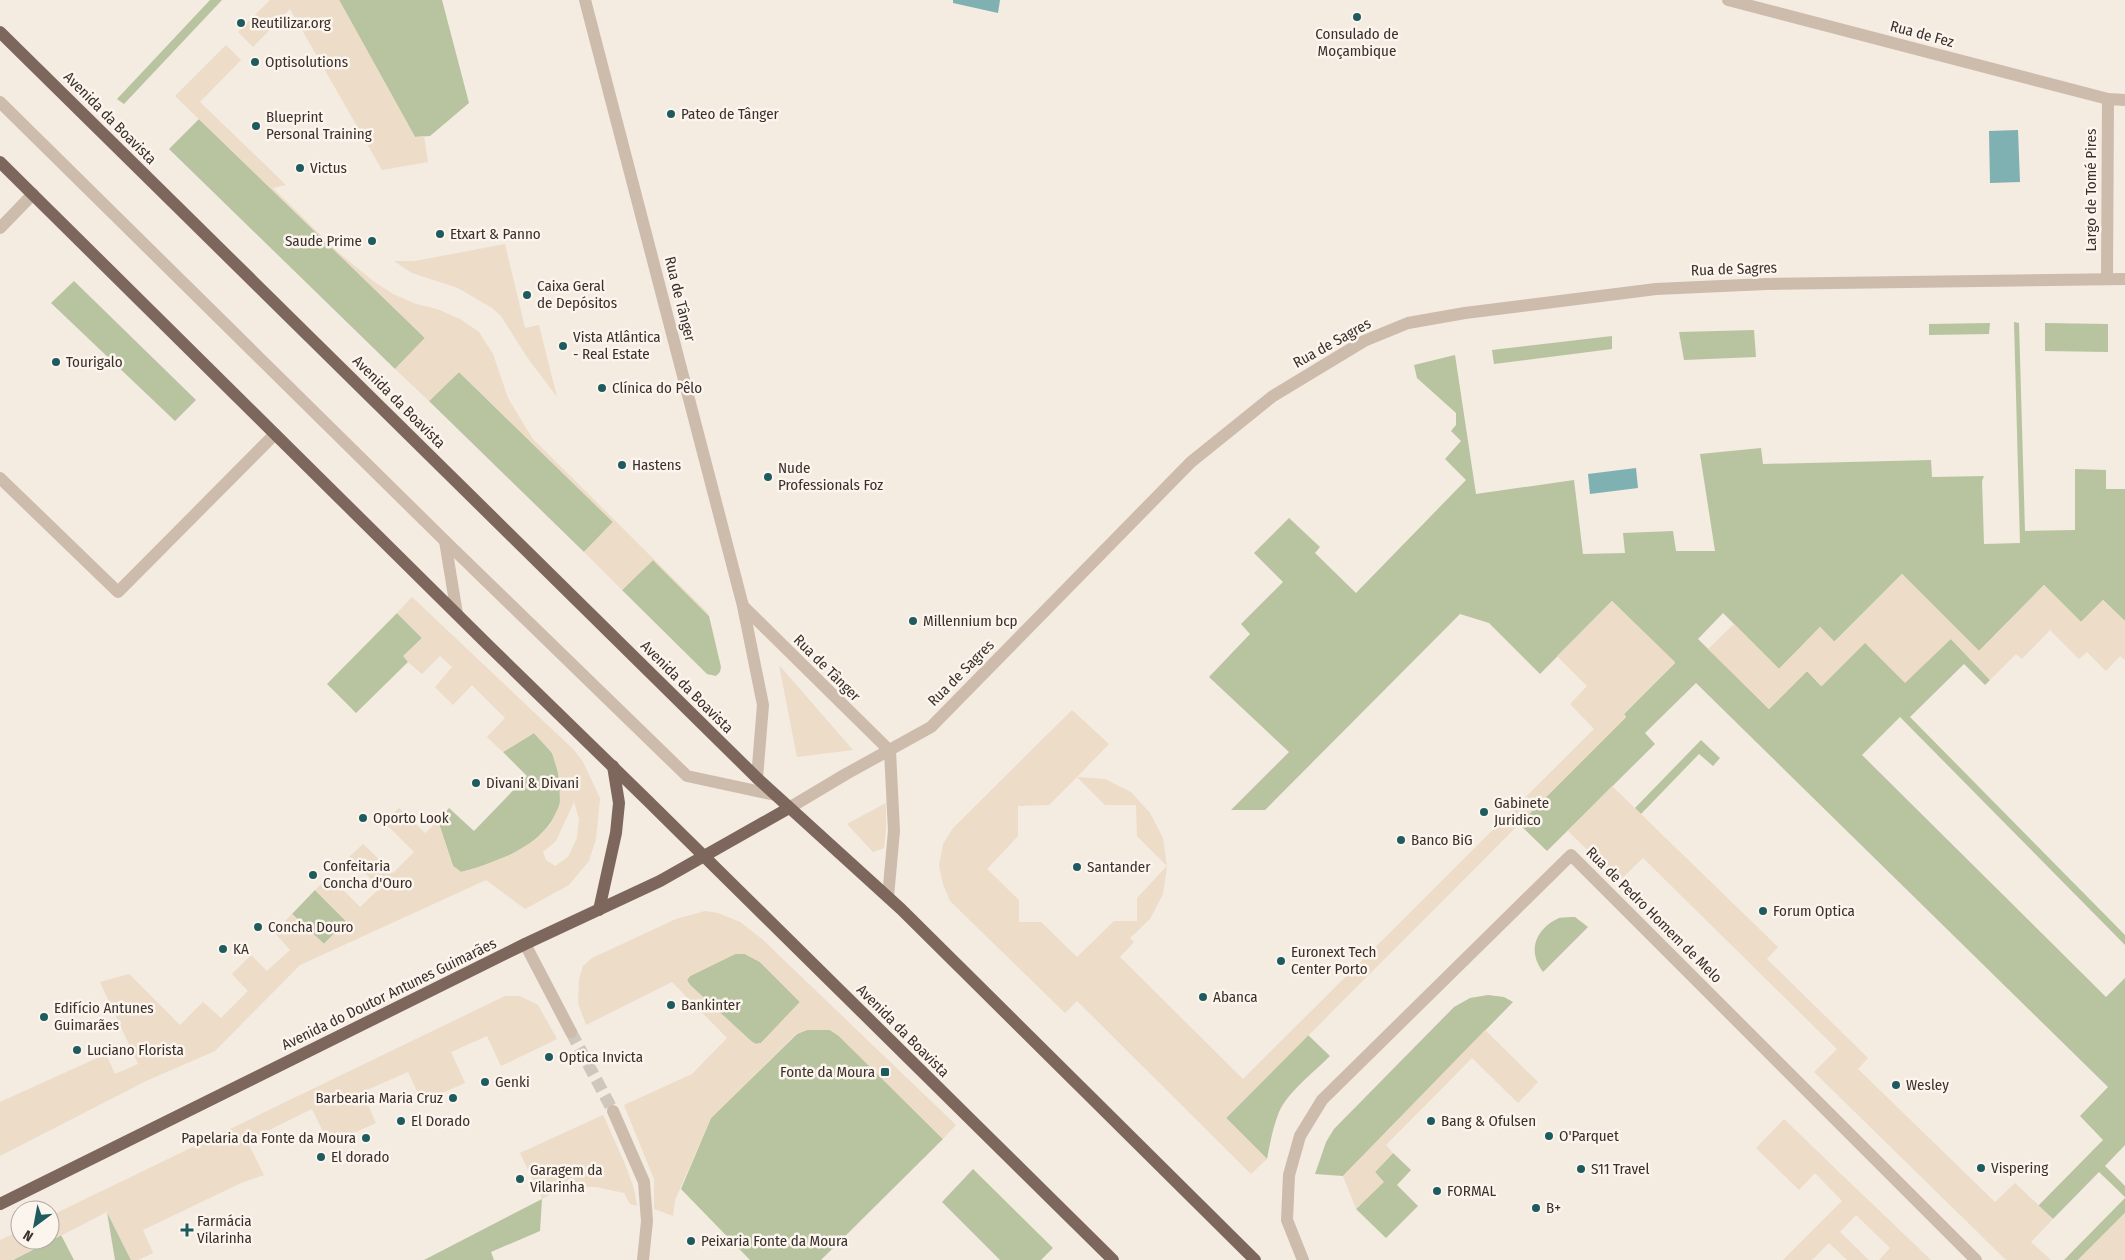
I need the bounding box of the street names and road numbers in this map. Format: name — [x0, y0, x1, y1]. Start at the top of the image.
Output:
street label: Rua de Fez — [1888, 17, 1956, 51]
street label: Avenida da Boavista — [60, 68, 160, 168]
street label: Largo de Tomé Pires — [2082, 129, 2100, 251]
street label: Rua de Tânger — [661, 255, 699, 344]
street label: Rua de Sagres — [1691, 259, 1777, 279]
street label: Rua de Sagres — [1290, 314, 1374, 372]
street label: Avenida da Boavista — [349, 352, 449, 452]
street label: Rua de Tânger — [790, 631, 865, 706]
street label: Rua de Sagres — [924, 636, 998, 710]
street label: Avenida da Boavista — [637, 637, 737, 737]
street label: Rua de Pedro Homem de Melo — [1582, 843, 1726, 987]
street label: Avenida do Doutor Antunes Guimarães — [279, 934, 499, 1054]
street label: Avenida da Boavista — [853, 981, 953, 1081]

